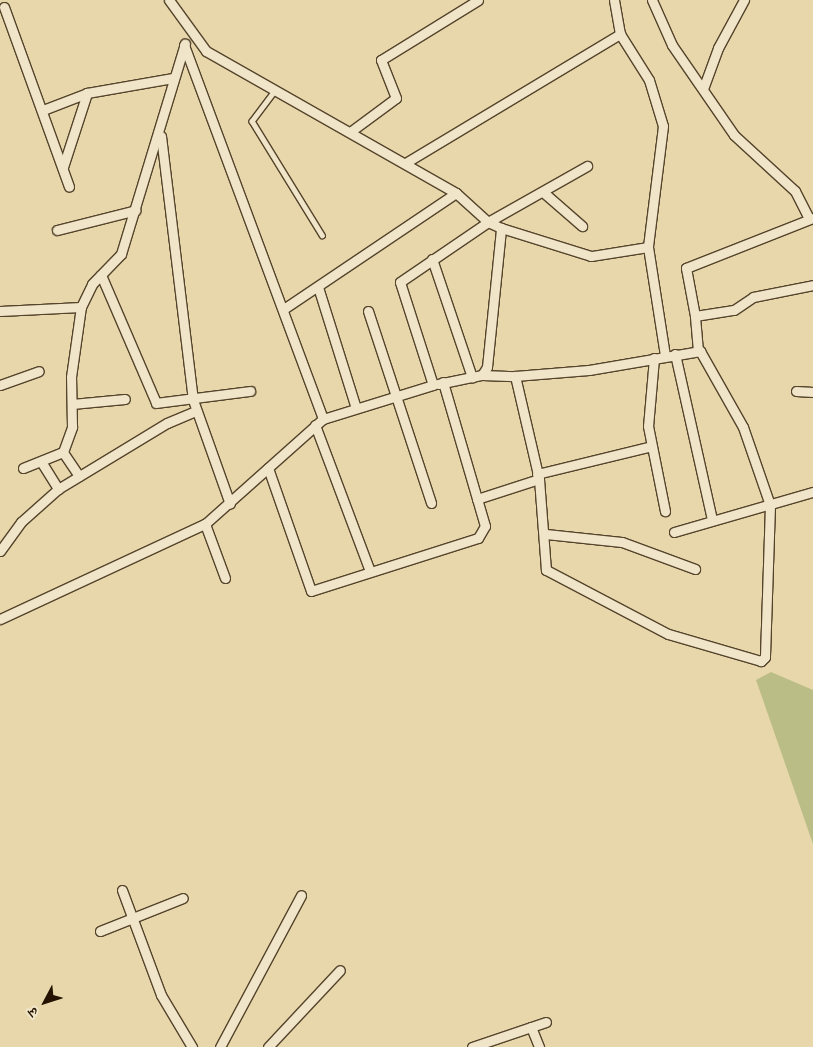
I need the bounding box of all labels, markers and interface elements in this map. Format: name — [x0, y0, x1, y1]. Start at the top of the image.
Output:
north arrow — [20, 977, 70, 1027]
text: उ — [24, 1003, 43, 1020]

